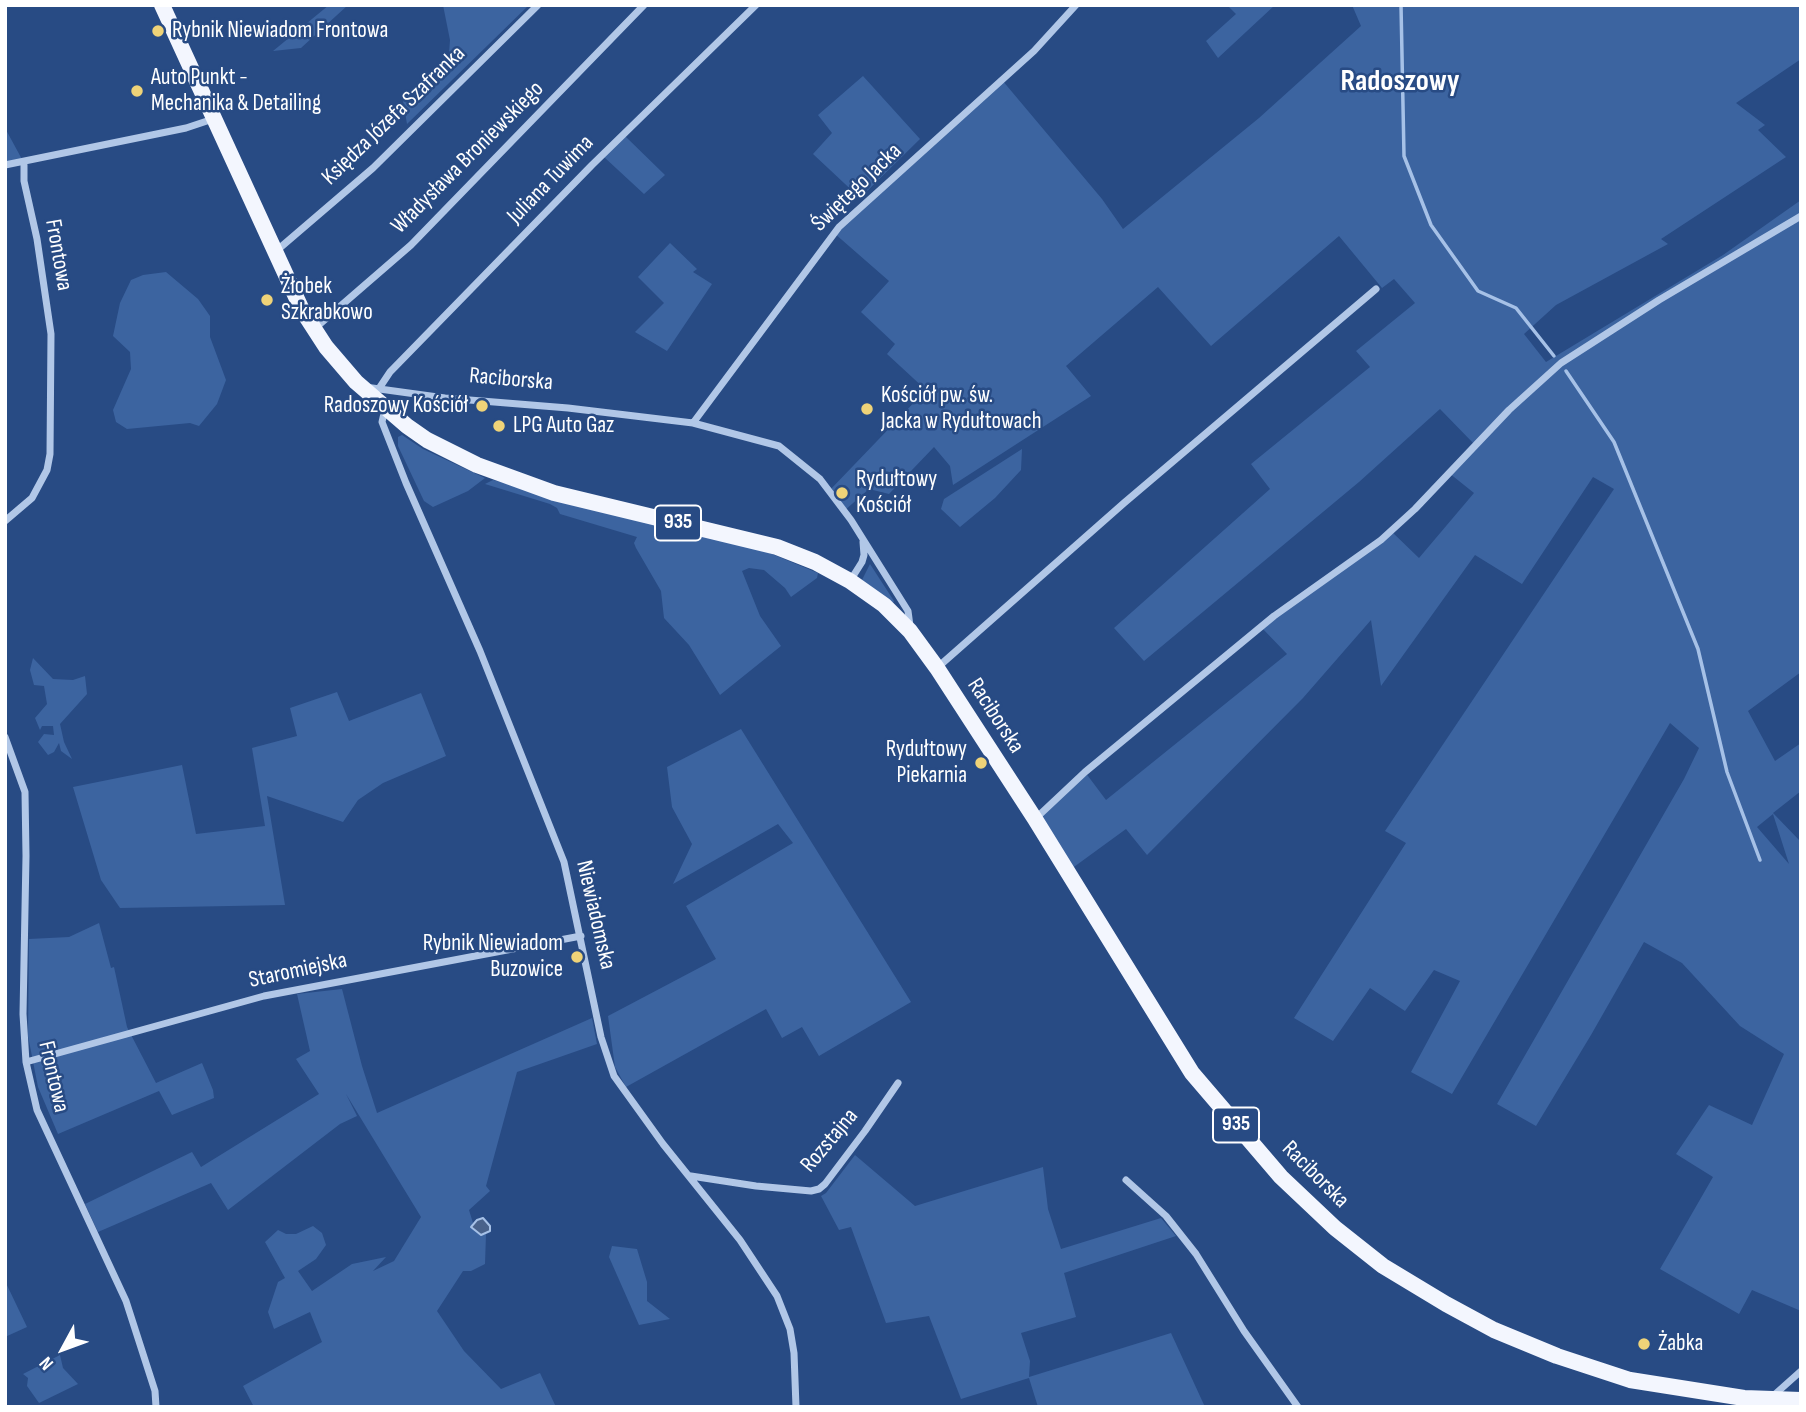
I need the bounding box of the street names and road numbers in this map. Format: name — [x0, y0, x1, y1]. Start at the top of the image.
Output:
street label: Księdza Józefa Szafranka — [317, 41, 471, 191]
street label: Władysława Broniewskiego — [386, 76, 550, 240]
street label: Juliana Tuwima — [502, 130, 600, 230]
street label: Świętego Jacka — [806, 138, 908, 238]
street label: Frontowa — [38, 217, 78, 293]
street label: Raciborska — [468, 363, 554, 397]
road number: 935 — [655, 505, 701, 540]
street label: Raciborska — [961, 673, 1029, 759]
street label: Niewiadomska — [569, 858, 621, 972]
street label: Staromiejska — [246, 947, 350, 995]
street label: Frontowa — [31, 1039, 75, 1115]
street label: Rozstajna — [795, 1103, 865, 1179]
road number: 935 — [1213, 1108, 1259, 1142]
street label: Raciborska — [1276, 1136, 1354, 1214]

